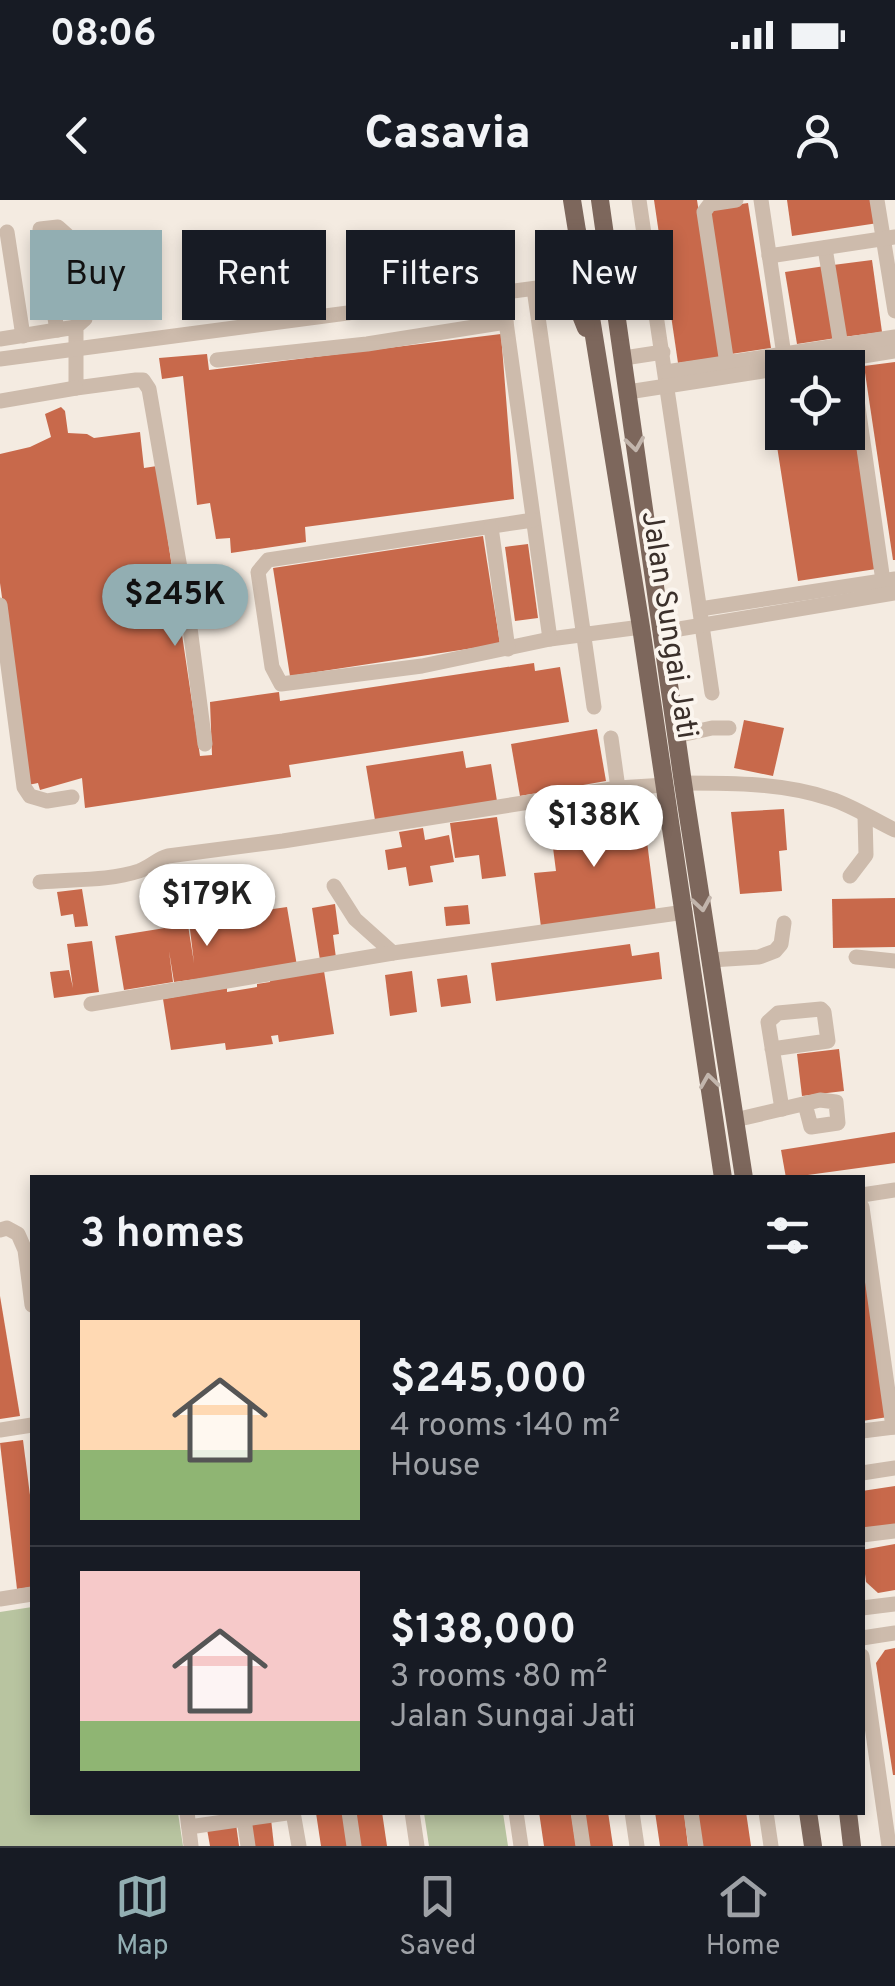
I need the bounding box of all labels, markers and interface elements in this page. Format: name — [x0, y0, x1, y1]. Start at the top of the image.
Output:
text: 08:06 — [50, 11, 156, 60]
text: Casavia — [365, 107, 530, 164]
icon: back — [50, 108, 105, 163]
icon: person — [790, 108, 845, 163]
chip: Buy — [30, 230, 162, 320]
chip: Rent — [182, 230, 326, 320]
chip: Filters — [346, 230, 515, 320]
chip: New — [535, 230, 673, 320]
map controls — [765, 350, 865, 450]
button: locate — [765, 350, 865, 450]
one-way arrow — [624, 436, 645, 452]
street label: Jalan Sungai Jati — [632, 508, 704, 742]
pin: $245K — [105, 564, 245, 649]
text: $245K — [124, 576, 226, 616]
pin: $138K — [524, 785, 664, 870]
text: $138K — [547, 797, 641, 837]
pin: $179K — [137, 864, 277, 949]
text: $179K — [161, 876, 253, 916]
one-way arrow — [691, 896, 712, 913]
one-way arrow — [699, 1073, 720, 1089]
icon: filters — [760, 1208, 815, 1263]
text: 3 homes — [80, 1209, 245, 1262]
text: $245,000 — [390, 1354, 587, 1407]
icon: home — [160, 1360, 280, 1480]
text: 4 rooms · 140 m² — [390, 1407, 620, 1447]
text: House — [390, 1447, 480, 1487]
text: $138,000 — [390, 1605, 576, 1658]
icon: home — [160, 1611, 280, 1731]
text: 3 rooms · 80 m² — [390, 1658, 608, 1698]
text: Jalan Sungai Jati — [390, 1698, 636, 1738]
tab: Map — [115, 1869, 170, 1965]
tab: Saved — [399, 1869, 476, 1965]
tab: Home — [706, 1869, 780, 1965]

